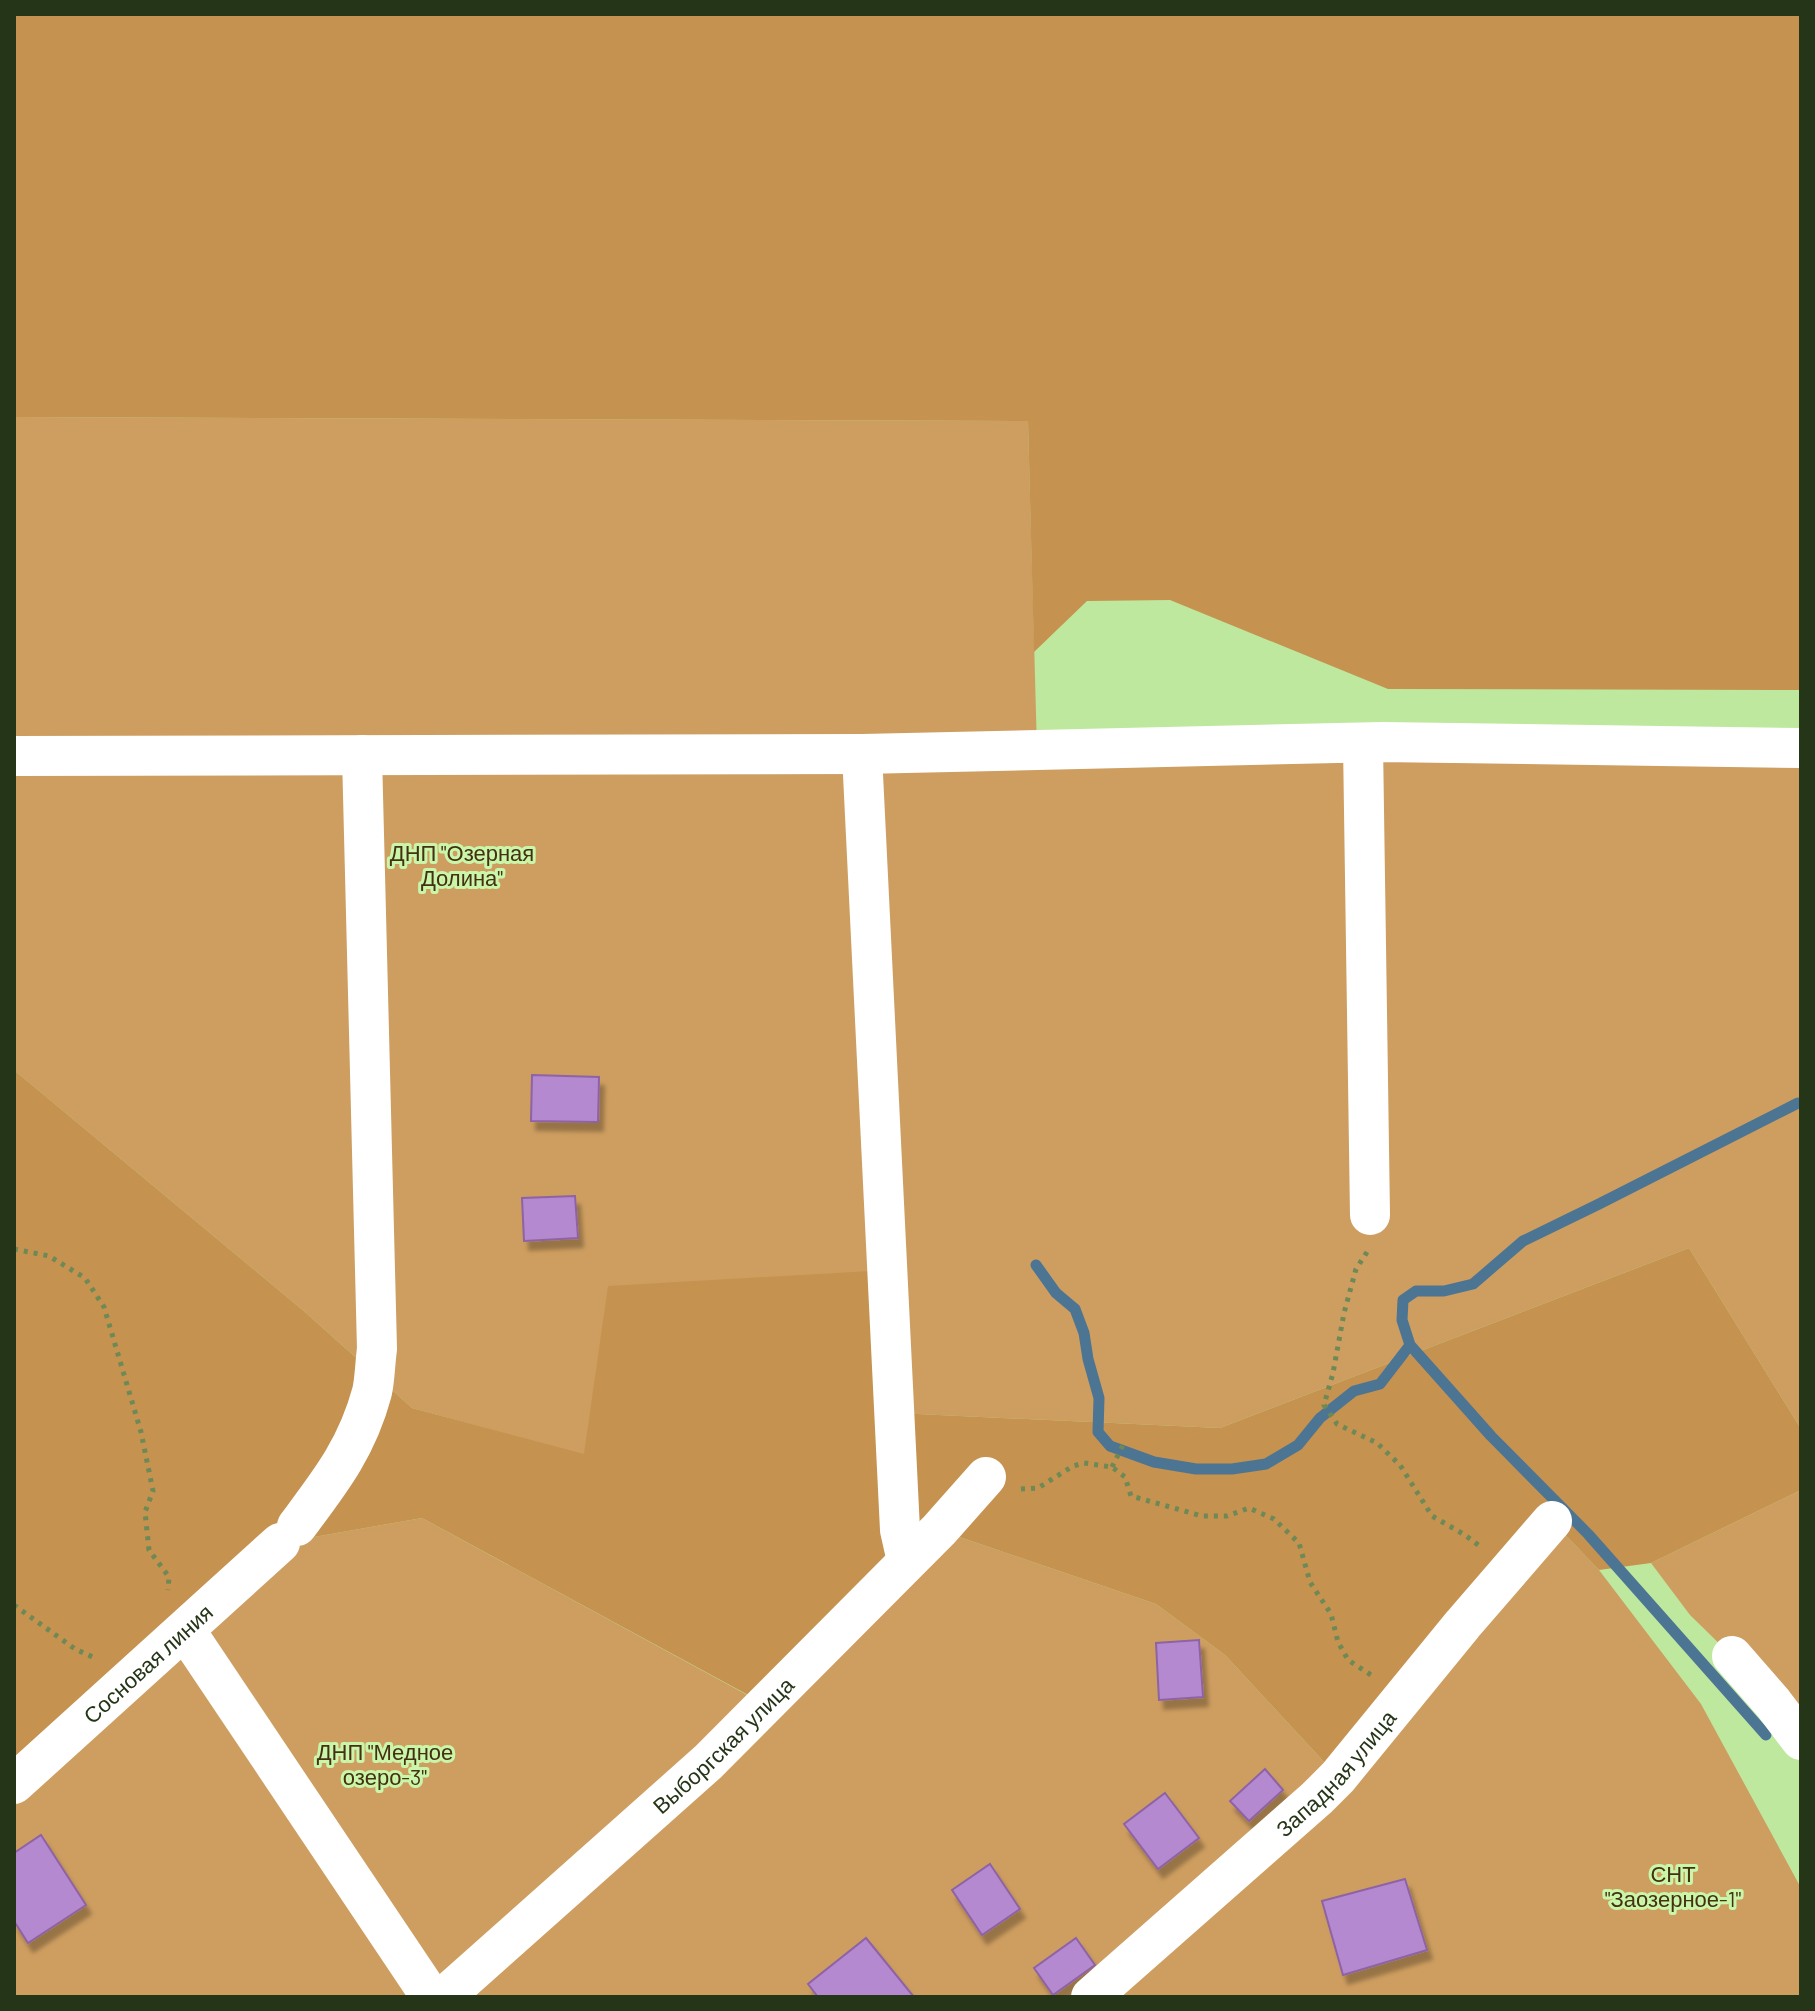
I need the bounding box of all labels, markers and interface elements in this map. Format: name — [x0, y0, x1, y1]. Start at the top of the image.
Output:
park label: ДНП "Озерная Долина" — [390, 839, 534, 891]
street label: Сосновая линия — [77, 1598, 217, 1728]
street label: Выборгская улица — [647, 1671, 799, 1818]
street label: Западная улица — [1270, 1704, 1401, 1841]
park label: ДНП "Медное озеро-3" — [317, 1738, 453, 1790]
park label: СНТ "Заозерное-1" — [1605, 1860, 1741, 1912]

